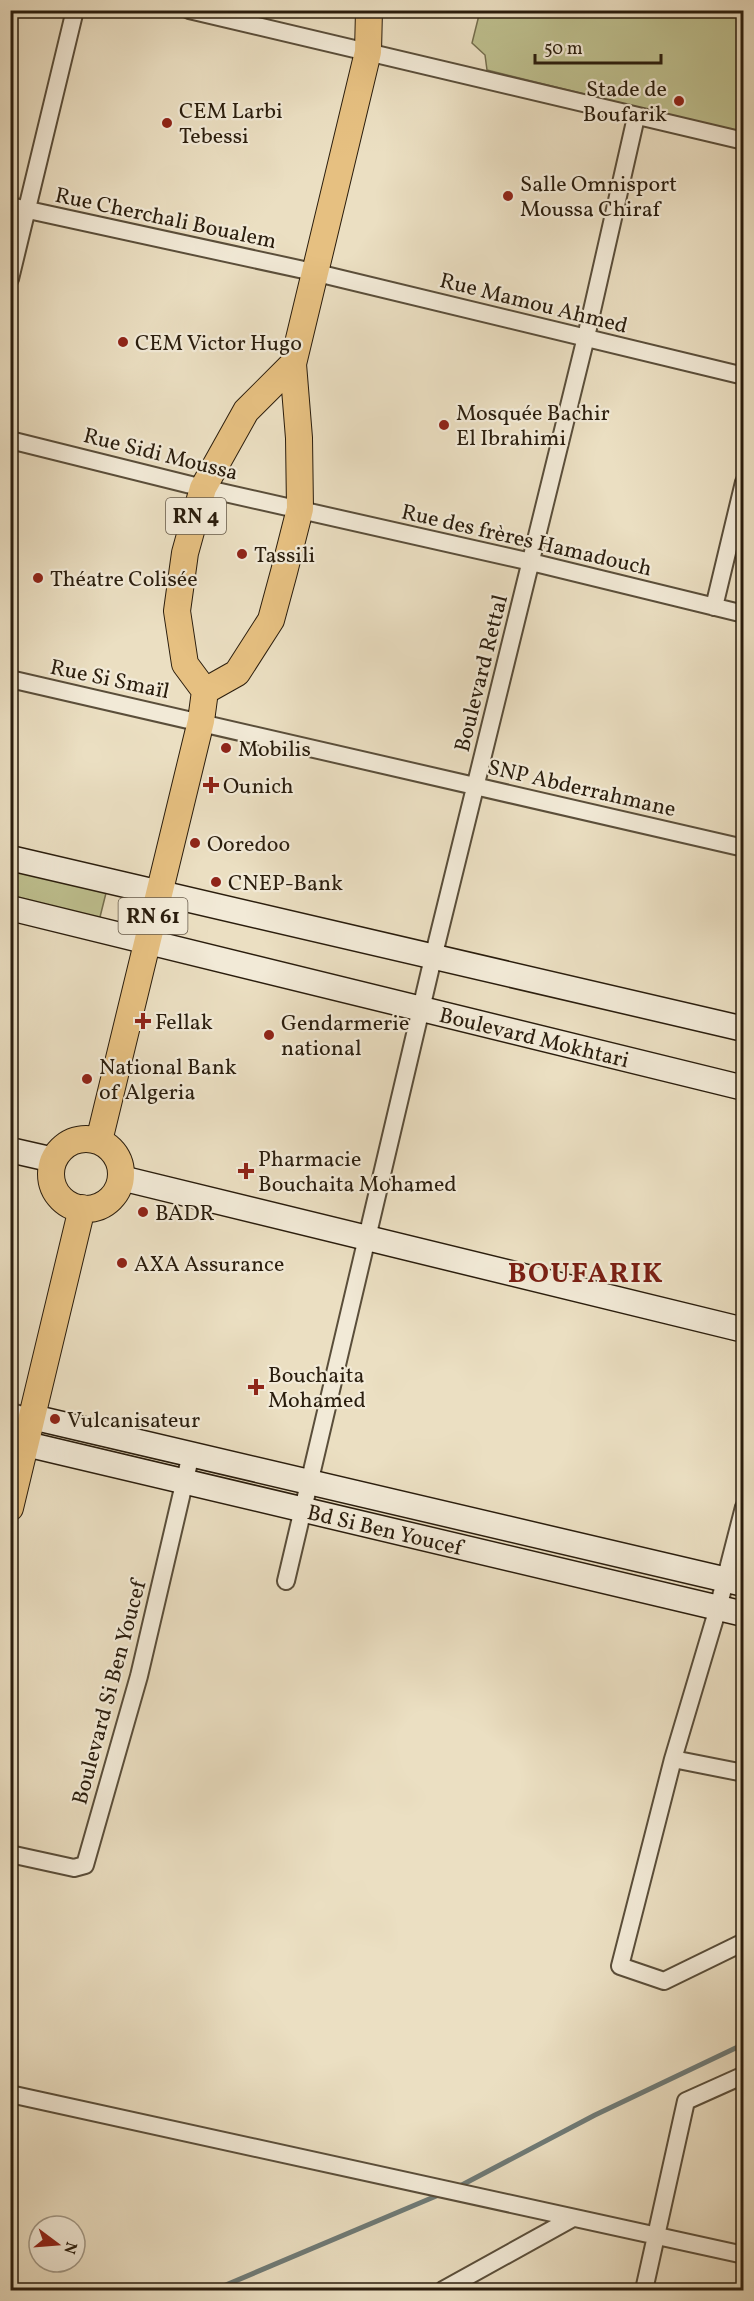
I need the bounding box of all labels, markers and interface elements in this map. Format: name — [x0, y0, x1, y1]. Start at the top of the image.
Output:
scale bar — [535, 27, 661, 65]
text: 50 m — [544, 37, 583, 62]
place label: Stade de Boufarik — [583, 75, 667, 131]
marker: Stade de Boufarik — [672, 94, 686, 108]
place label: CEM Larbi Tebessi — [179, 97, 283, 153]
marker: CEM Larbi Tebessi — [160, 116, 174, 130]
place label: Salle Omnisport Moussa Chiraf — [520, 170, 677, 226]
street label: Rue Cherchali Boualem — [52, 181, 279, 258]
marker: Salle Omnisport Moussa Chiraf — [501, 189, 515, 203]
street label: Rue Mamou Ahmed — [436, 266, 631, 343]
place label: CEM Victor Hugo — [135, 329, 302, 360]
marker: CEM Victor Hugo — [116, 335, 130, 349]
place label: Mosquée Bachir El Ibrahimi — [456, 399, 610, 455]
marker: Mosquée Bachir El Ibrahimi — [437, 418, 451, 432]
street label: Rue Sidi Moussa — [80, 421, 241, 490]
street label: Rue des frères Hamadouch — [398, 497, 655, 585]
road number: RN 4 — [166, 498, 226, 534]
place label: Tassili — [254, 541, 315, 572]
marker: Tassili — [235, 547, 249, 561]
place label: Théatre Colisée — [50, 565, 198, 596]
marker: Théatre Colisée — [31, 571, 45, 585]
street label: Boulevard Rettal — [448, 592, 517, 755]
street label: Rue Si Smaïl — [47, 653, 172, 708]
place label: Mobilis — [238, 735, 311, 766]
marker: Mobilis — [219, 741, 233, 755]
street label: SNP Abderrahmane — [484, 753, 679, 826]
place label: Ounich — [223, 772, 294, 803]
marker: Ounich — [204, 778, 218, 792]
place label: Ooredoo — [207, 830, 290, 861]
marker: Ooredoo — [188, 836, 202, 850]
place label: CNEP-Bank — [228, 869, 343, 900]
marker: CNEP-Bank — [209, 875, 223, 889]
road number: RN 61 — [118, 898, 188, 934]
street label: Boulevard Mokhtari — [436, 1001, 632, 1077]
place label: Fellak — [155, 1008, 213, 1039]
place label: Gendarmerie national — [281, 1009, 409, 1065]
marker: Fellak — [136, 1014, 150, 1028]
marker: Gendarmerie national — [262, 1028, 276, 1042]
place label: National Bank of Algeria — [99, 1053, 237, 1109]
marker: National Bank of Algeria — [80, 1072, 94, 1086]
place label: Pharmacie Bouchaita Mohamed — [258, 1145, 457, 1201]
marker: Pharmacie Bouchaita Mohamed — [239, 1164, 253, 1178]
place label: BADR — [155, 1199, 215, 1230]
marker: BADR — [136, 1205, 150, 1219]
place label: AXA Assurance — [134, 1250, 284, 1281]
district label: BOUFARIK — [508, 1255, 664, 1294]
marker: AXA Assurance — [115, 1256, 129, 1270]
place label: Bouchaita Mohamed — [268, 1361, 366, 1417]
marker: Bouchaita Mohamed — [249, 1380, 263, 1394]
place label: Vulcanisateur — [67, 1406, 200, 1437]
marker: Vulcanisateur — [48, 1412, 62, 1426]
street label: Bd Si Ben Youcef — [304, 1498, 468, 1565]
street label: Boulevard Si Ben Youcef — [66, 1575, 156, 1808]
north arrow — [27, 2214, 87, 2274]
text: N — [57, 2239, 82, 2257]

